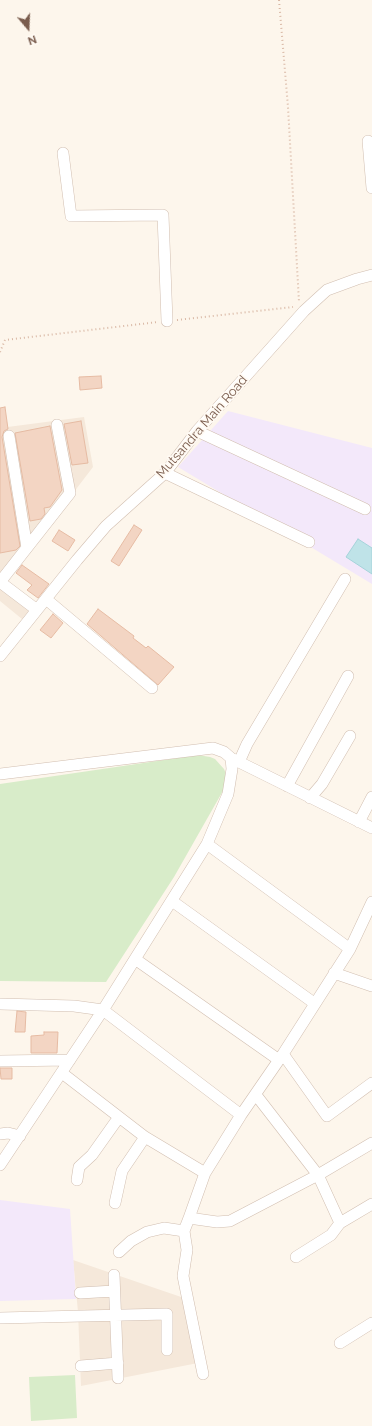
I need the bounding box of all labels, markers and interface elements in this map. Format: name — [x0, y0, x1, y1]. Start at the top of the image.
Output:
north arrow — [8, 8, 48, 48]
text: N — [26, 32, 38, 47]
street label: Mutsandra Main Road — [153, 373, 251, 481]

